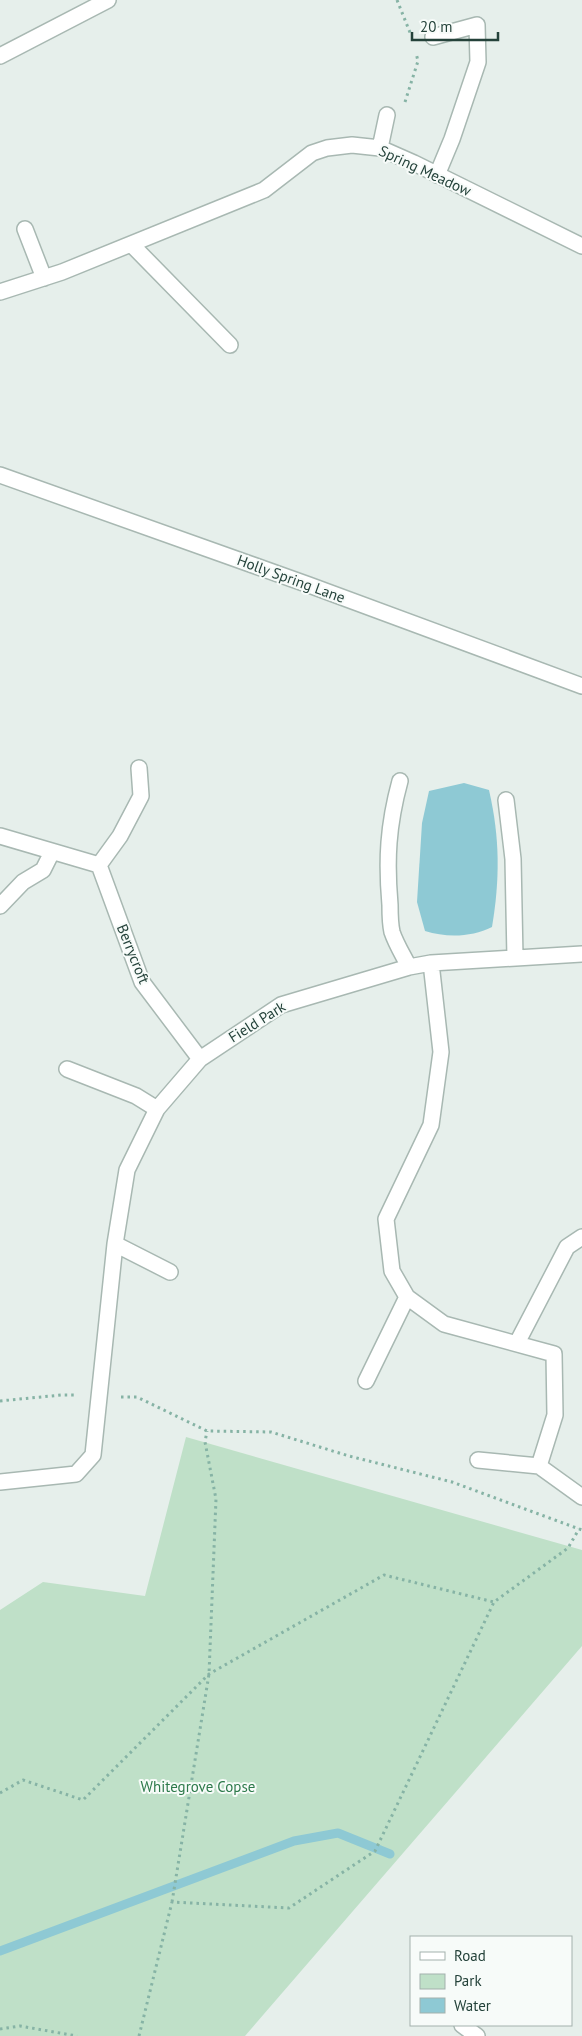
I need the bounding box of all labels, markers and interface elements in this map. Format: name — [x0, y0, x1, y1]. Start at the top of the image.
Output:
scale bar — [412, 10, 498, 42]
text: 20 m — [420, 17, 453, 36]
street label: Spring Meadow — [376, 141, 474, 200]
street label: Holly Spring Lane — [235, 550, 348, 607]
street label: Berrycroft — [113, 921, 154, 986]
street label: Field Park — [225, 996, 289, 1046]
park label: Whitegrove Copse — [141, 1777, 255, 1796]
legend — [410, 1936, 572, 2026]
text: Road — [454, 1946, 486, 1965]
text: Park — [454, 1971, 482, 1990]
text: Water — [454, 1996, 491, 2015]

